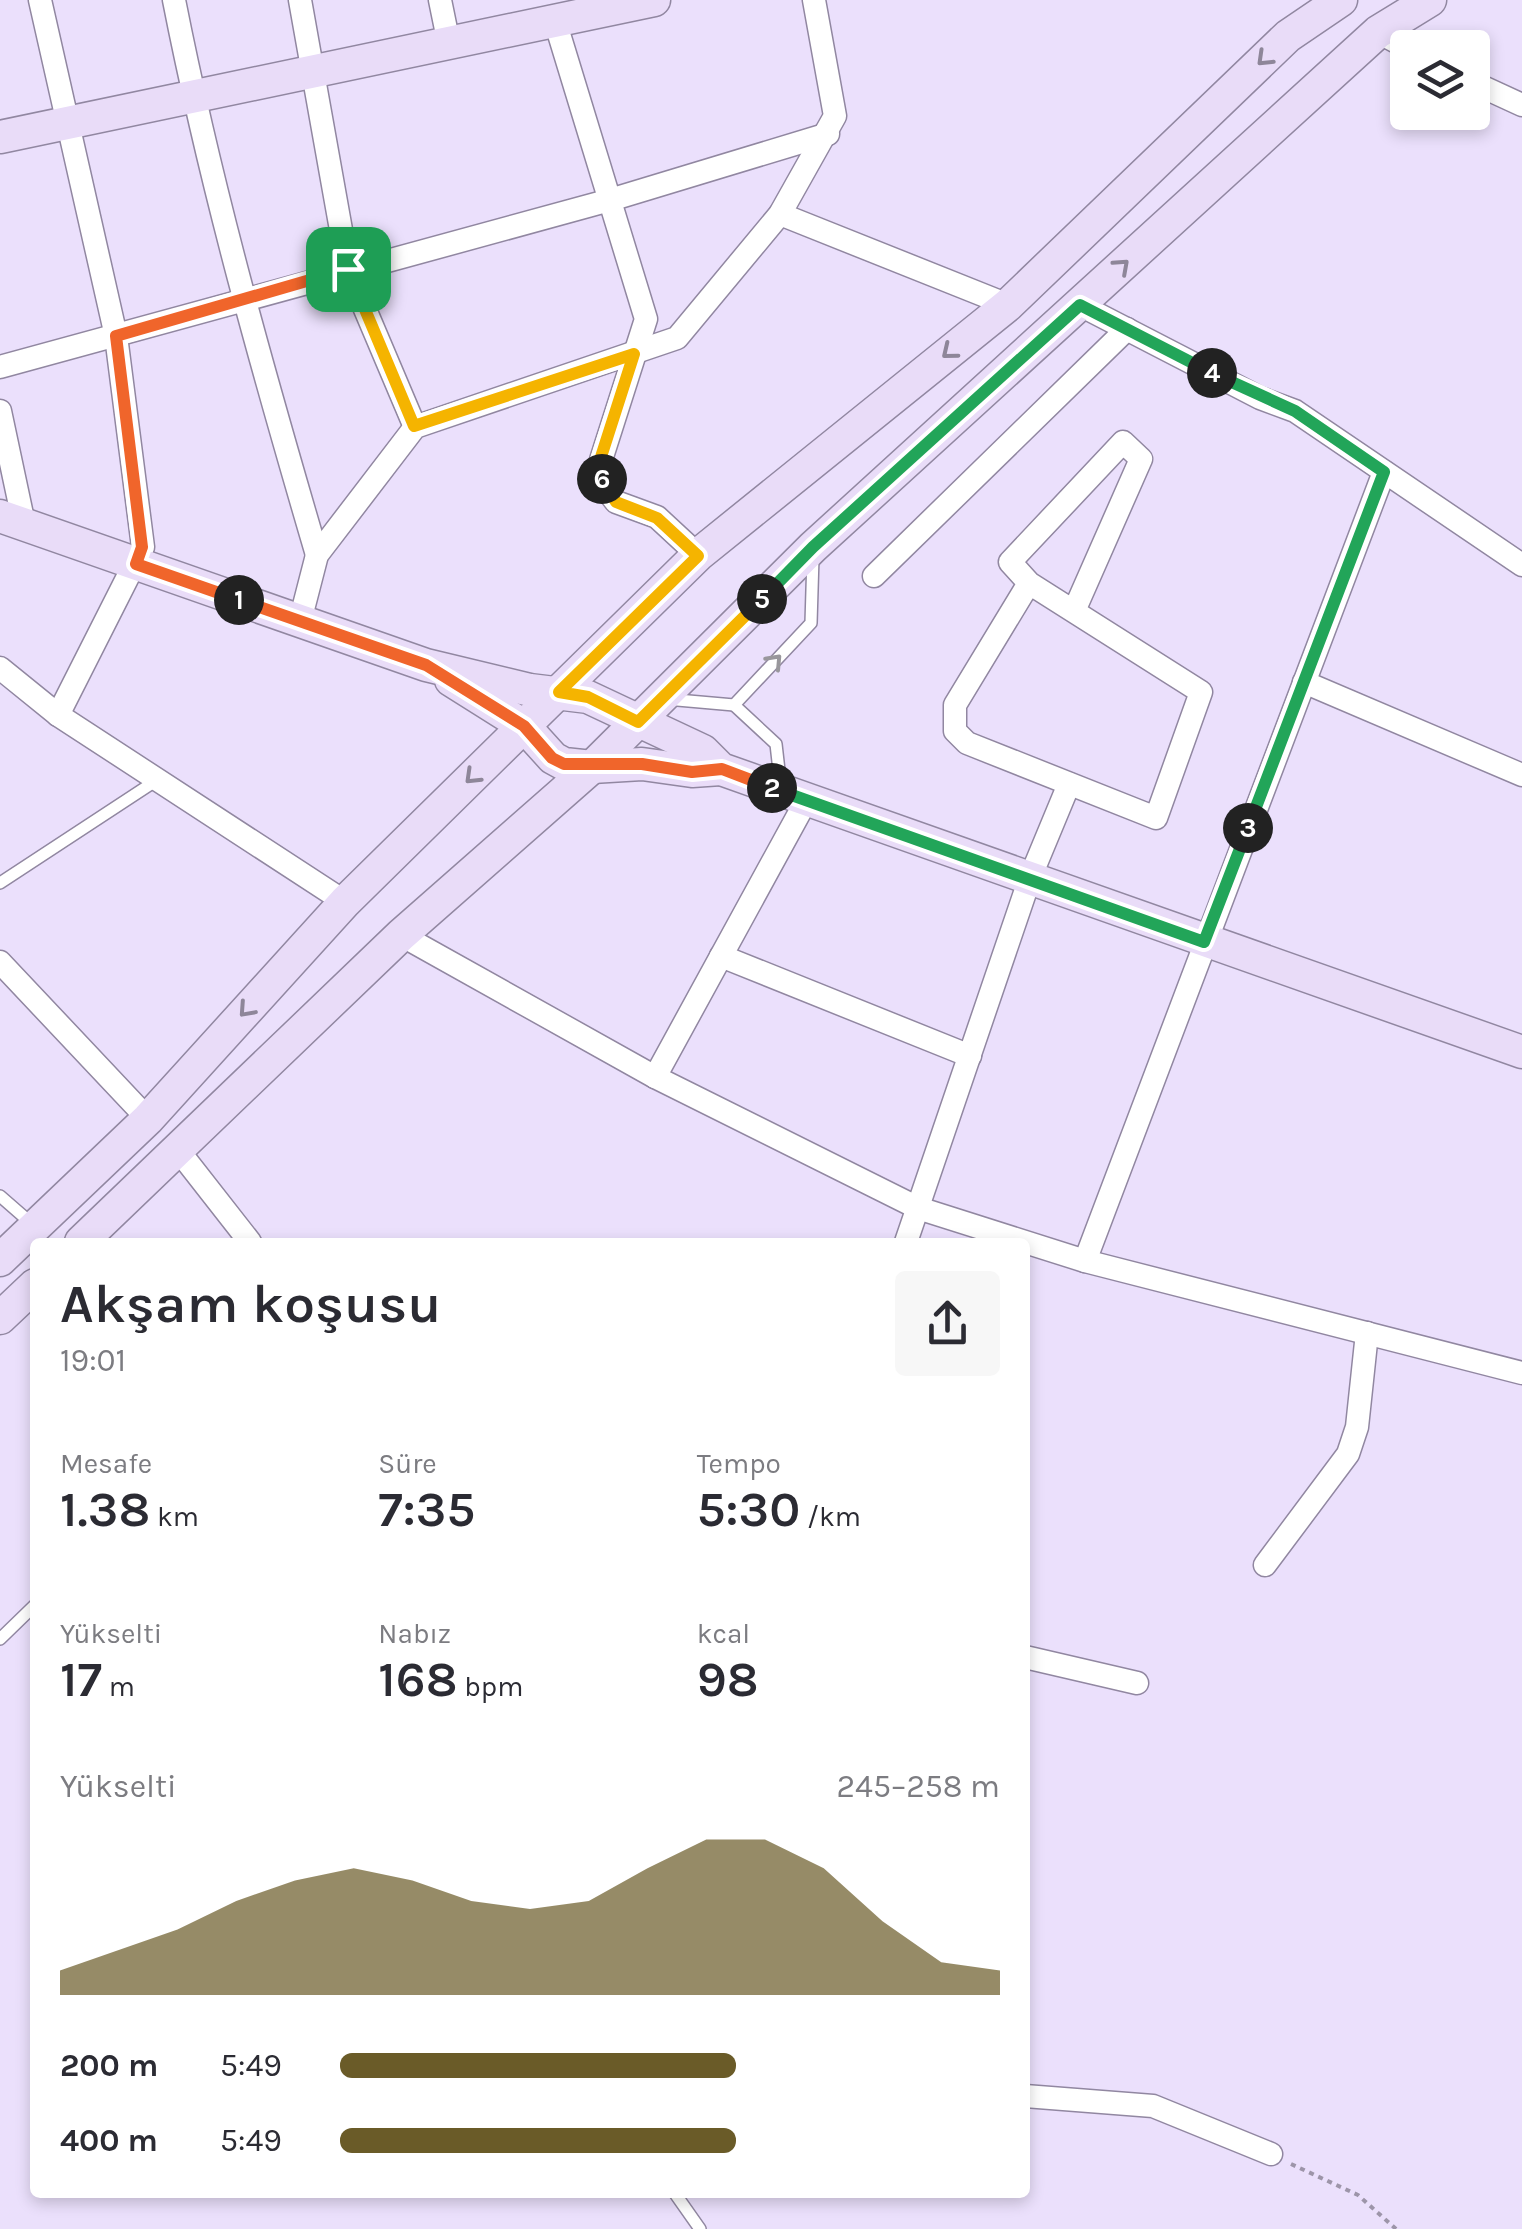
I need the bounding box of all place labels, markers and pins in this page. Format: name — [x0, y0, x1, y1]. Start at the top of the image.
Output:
pin — [306, 227, 391, 312]
pin: 4 — [1187, 348, 1237, 398]
pin: 6 — [577, 454, 627, 504]
pin: 5 — [737, 574, 787, 624]
pin: 1 — [214, 575, 264, 625]
pin: 2 — [747, 763, 797, 813]
pin: 3 — [1223, 803, 1273, 853]

